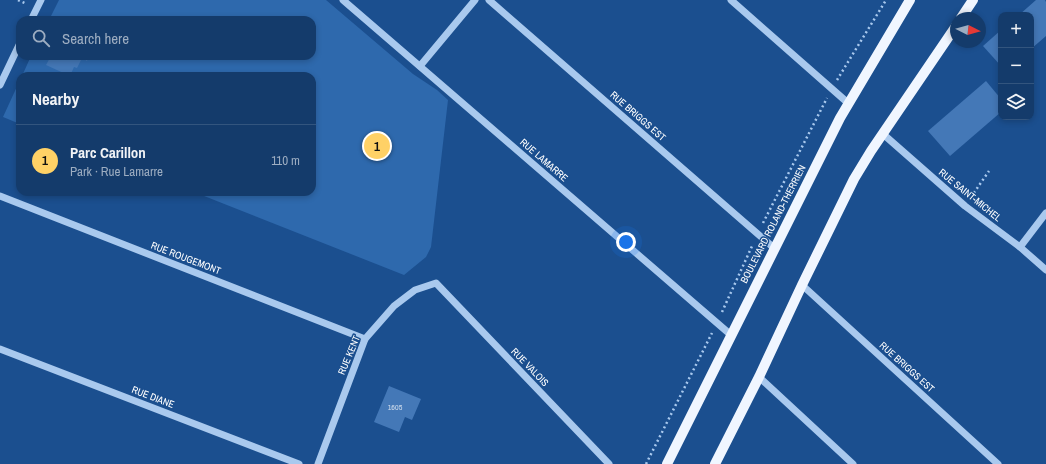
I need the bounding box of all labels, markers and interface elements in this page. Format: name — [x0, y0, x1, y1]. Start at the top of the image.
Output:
north arrow — [950, 12, 986, 48]
map controls — [998, 12, 1034, 120]
button: + — [998, 12, 1034, 48]
search box — [16, 16, 316, 60]
icon: search — [30, 27, 52, 49]
text: Search here — [62, 28, 129, 49]
button: − — [998, 48, 1034, 84]
button: layers — [998, 84, 1034, 120]
text: Nearby — [32, 87, 79, 110]
street label: RUE BRIGGS EST — [607, 88, 669, 144]
pin: 1 — [364, 131, 390, 161]
street label: RUE LAMARRE — [517, 136, 571, 184]
text: Parc Carillon — [70, 142, 146, 163]
text: 1 — [42, 152, 48, 169]
text: 110 m — [271, 152, 300, 169]
text: Park · Rue Lamarre — [70, 163, 163, 180]
street label: BOULEVARD ROLAND-THERRIEN — [737, 163, 809, 285]
street label: RUE SAINT-MICHEL — [936, 166, 1004, 225]
your location — [616, 232, 636, 252]
street label: RUE ROUGEMONT — [149, 239, 223, 277]
street label: RUE KENT — [335, 333, 363, 377]
street label: RUE BRIGGS EST — [877, 339, 937, 395]
street label: RUE VALOIS — [508, 345, 552, 389]
street label: RUE DIANE — [130, 383, 176, 411]
house number: 1605 — [388, 402, 403, 412]

